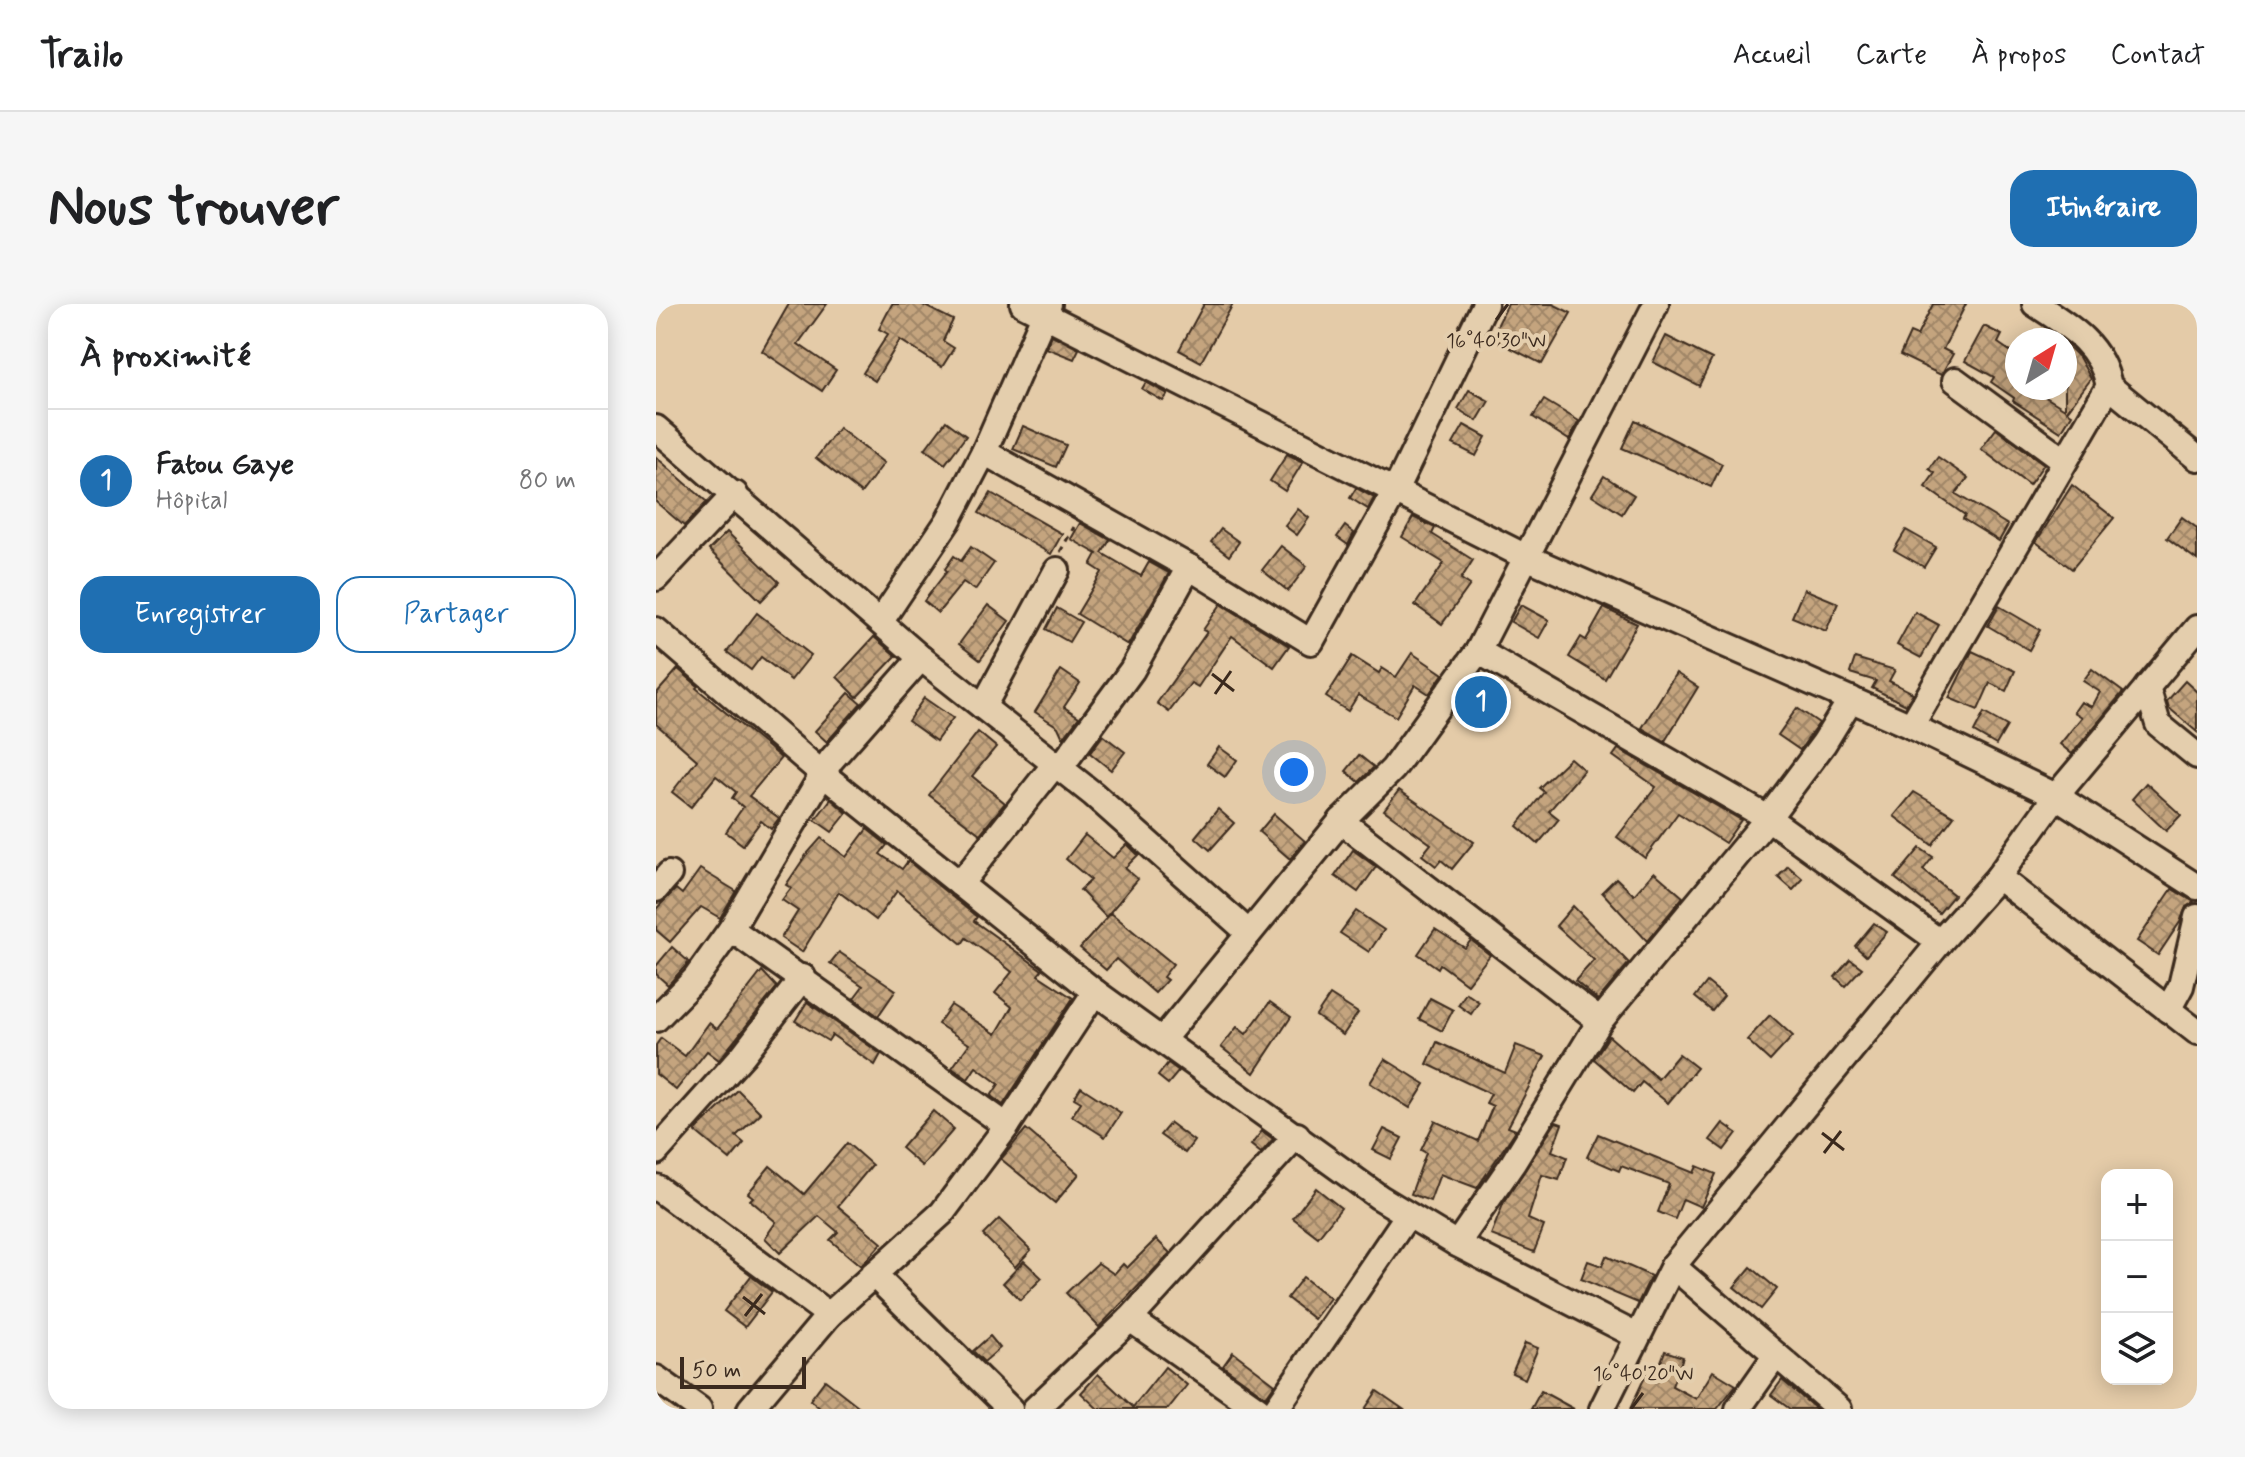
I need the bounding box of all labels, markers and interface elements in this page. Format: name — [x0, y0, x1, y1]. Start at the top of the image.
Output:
text: Trailo — [40, 31, 123, 80]
text: Accueil — [1733, 37, 1811, 74]
text: Carte — [1855, 37, 1927, 74]
text: À propos — [1971, 37, 2066, 74]
text: Contact — [2110, 37, 2205, 74]
button: Itinéraire — [2010, 170, 2197, 247]
text: Nous trouver — [48, 172, 339, 245]
text: 16°40'30"W — [1446, 328, 1546, 355]
north arrow — [2005, 328, 2077, 400]
text: À proximité — [80, 334, 251, 379]
text: Fatou Gaye — [156, 445, 294, 484]
text: 1 — [100, 464, 112, 498]
text: 80 m — [519, 464, 576, 498]
text: Hôpital — [156, 484, 228, 518]
button: Enregistrer — [80, 576, 320, 653]
button: Partager — [336, 576, 576, 653]
pin: 1 — [1455, 672, 1507, 732]
your location — [1274, 752, 1314, 792]
map controls — [2101, 1169, 2173, 1385]
button: + — [2101, 1169, 2173, 1241]
button: − — [2101, 1241, 2173, 1313]
button: layers — [2101, 1313, 2173, 1385]
scale bar — [680, 1353, 806, 1389]
text: 50 m — [692, 1357, 741, 1385]
text: 16°40'20"W — [1593, 1361, 1693, 1388]

